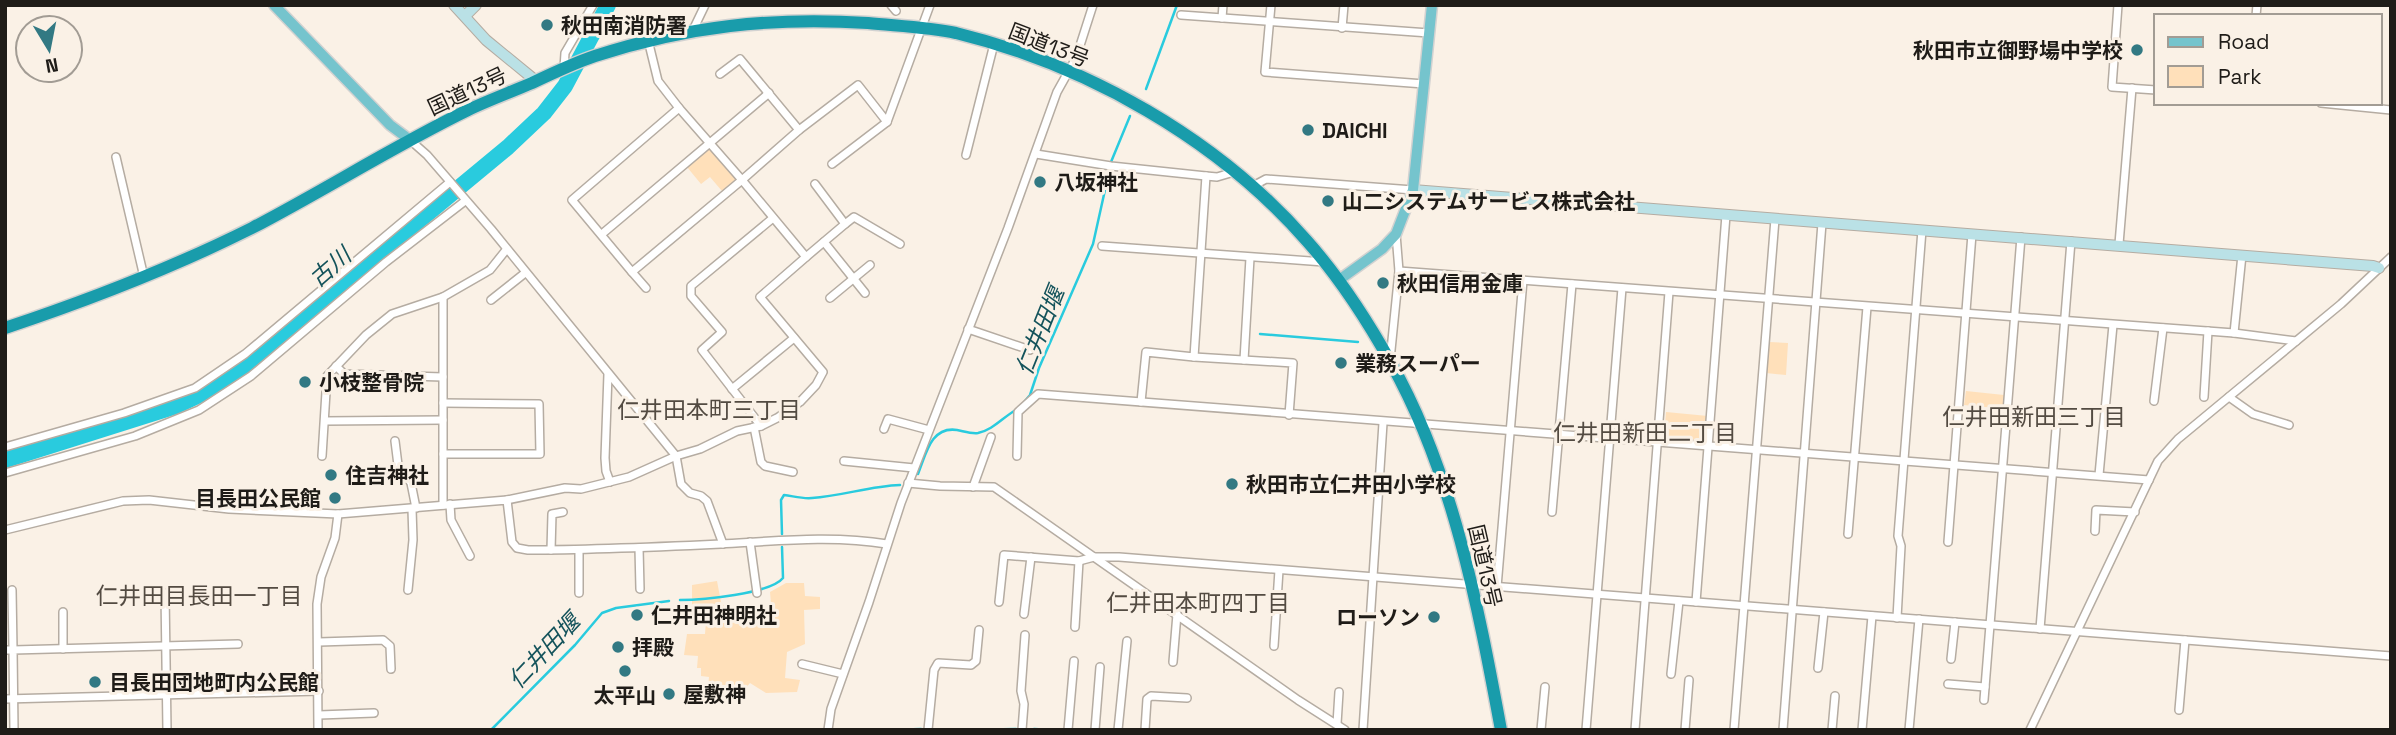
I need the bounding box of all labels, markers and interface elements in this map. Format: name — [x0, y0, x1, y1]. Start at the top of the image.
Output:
place label: 秋田南消防署 — [561, 12, 687, 39]
north arrow — [14, 14, 84, 84]
legend — [2154, 14, 2382, 105]
marker: 秋田南消防署 — [539, 17, 555, 33]
street label: 国道13号 — [1005, 17, 1093, 73]
text: Road — [2218, 28, 2270, 55]
place label: 秋田市立御野場中学校 — [1913, 37, 2123, 64]
marker: 秋田市立御野場中学校 — [2129, 42, 2145, 58]
text: N — [43, 52, 60, 79]
street label: 国道13号 — [423, 61, 511, 121]
text: Park — [2218, 63, 2262, 90]
place label: DAICHI — [1322, 117, 1388, 144]
marker: DAICHI — [1300, 122, 1316, 138]
place label: 八坂神社 — [1054, 169, 1138, 196]
marker: 八坂神社 — [1032, 174, 1048, 190]
place label: 山二システムサービス株式会社 — [1342, 188, 1635, 215]
marker: 山二システムサービス株式会社 — [1320, 193, 1336, 209]
water label: 古川 — [303, 239, 359, 293]
place label: 秋田信用金庫 — [1397, 270, 1523, 297]
marker: 秋田信用金庫 — [1375, 275, 1391, 291]
water label: 仁井田堰 — [1009, 279, 1073, 379]
place label: 業務スーパー — [1355, 350, 1481, 377]
marker: 業務スーパー — [1333, 355, 1349, 371]
place label: 小枝整骨院 — [319, 369, 424, 396]
marker: 小枝整骨院 — [297, 374, 313, 390]
district label: 仁井田本町三丁目 — [617, 395, 801, 425]
district label: 仁井田新田三丁目 — [1942, 402, 2126, 432]
district label: 仁井田新田二丁目 — [1553, 418, 1737, 448]
place label: 住吉神社 — [345, 462, 429, 489]
marker: 住吉神社 — [323, 467, 339, 483]
place label: 秋田市立仁井田小学校 — [1246, 471, 1456, 498]
marker: 秋田市立仁井田小学校 — [1224, 476, 1240, 492]
place label: 目長田公民館 — [195, 485, 321, 512]
marker: 目長田公民館 — [327, 490, 343, 506]
street label: 国道13号 — [1462, 522, 1508, 610]
district label: 仁井田目長田一丁目 — [96, 581, 303, 611]
district label: 仁井田本町四丁目 — [1106, 588, 1290, 618]
place label: 仁井田神明社 — [651, 602, 777, 629]
water label: 仁井田堰 — [502, 604, 589, 695]
place label: ローソン — [1336, 604, 1420, 631]
marker: 仁井田神明社 — [629, 607, 645, 623]
marker: ローソン — [1426, 609, 1442, 625]
place label: 拝殿 — [632, 634, 674, 661]
marker: 拝殿 — [610, 639, 626, 655]
marker: 太平山 — [617, 663, 633, 679]
place label: 目長田団地町内公民館 — [109, 669, 319, 696]
marker: 目長田団地町内公民館 — [87, 674, 103, 690]
place label: 屋敷神 — [683, 681, 746, 708]
place label: 太平山 — [594, 682, 657, 709]
marker: 屋敷神 — [661, 686, 677, 702]

